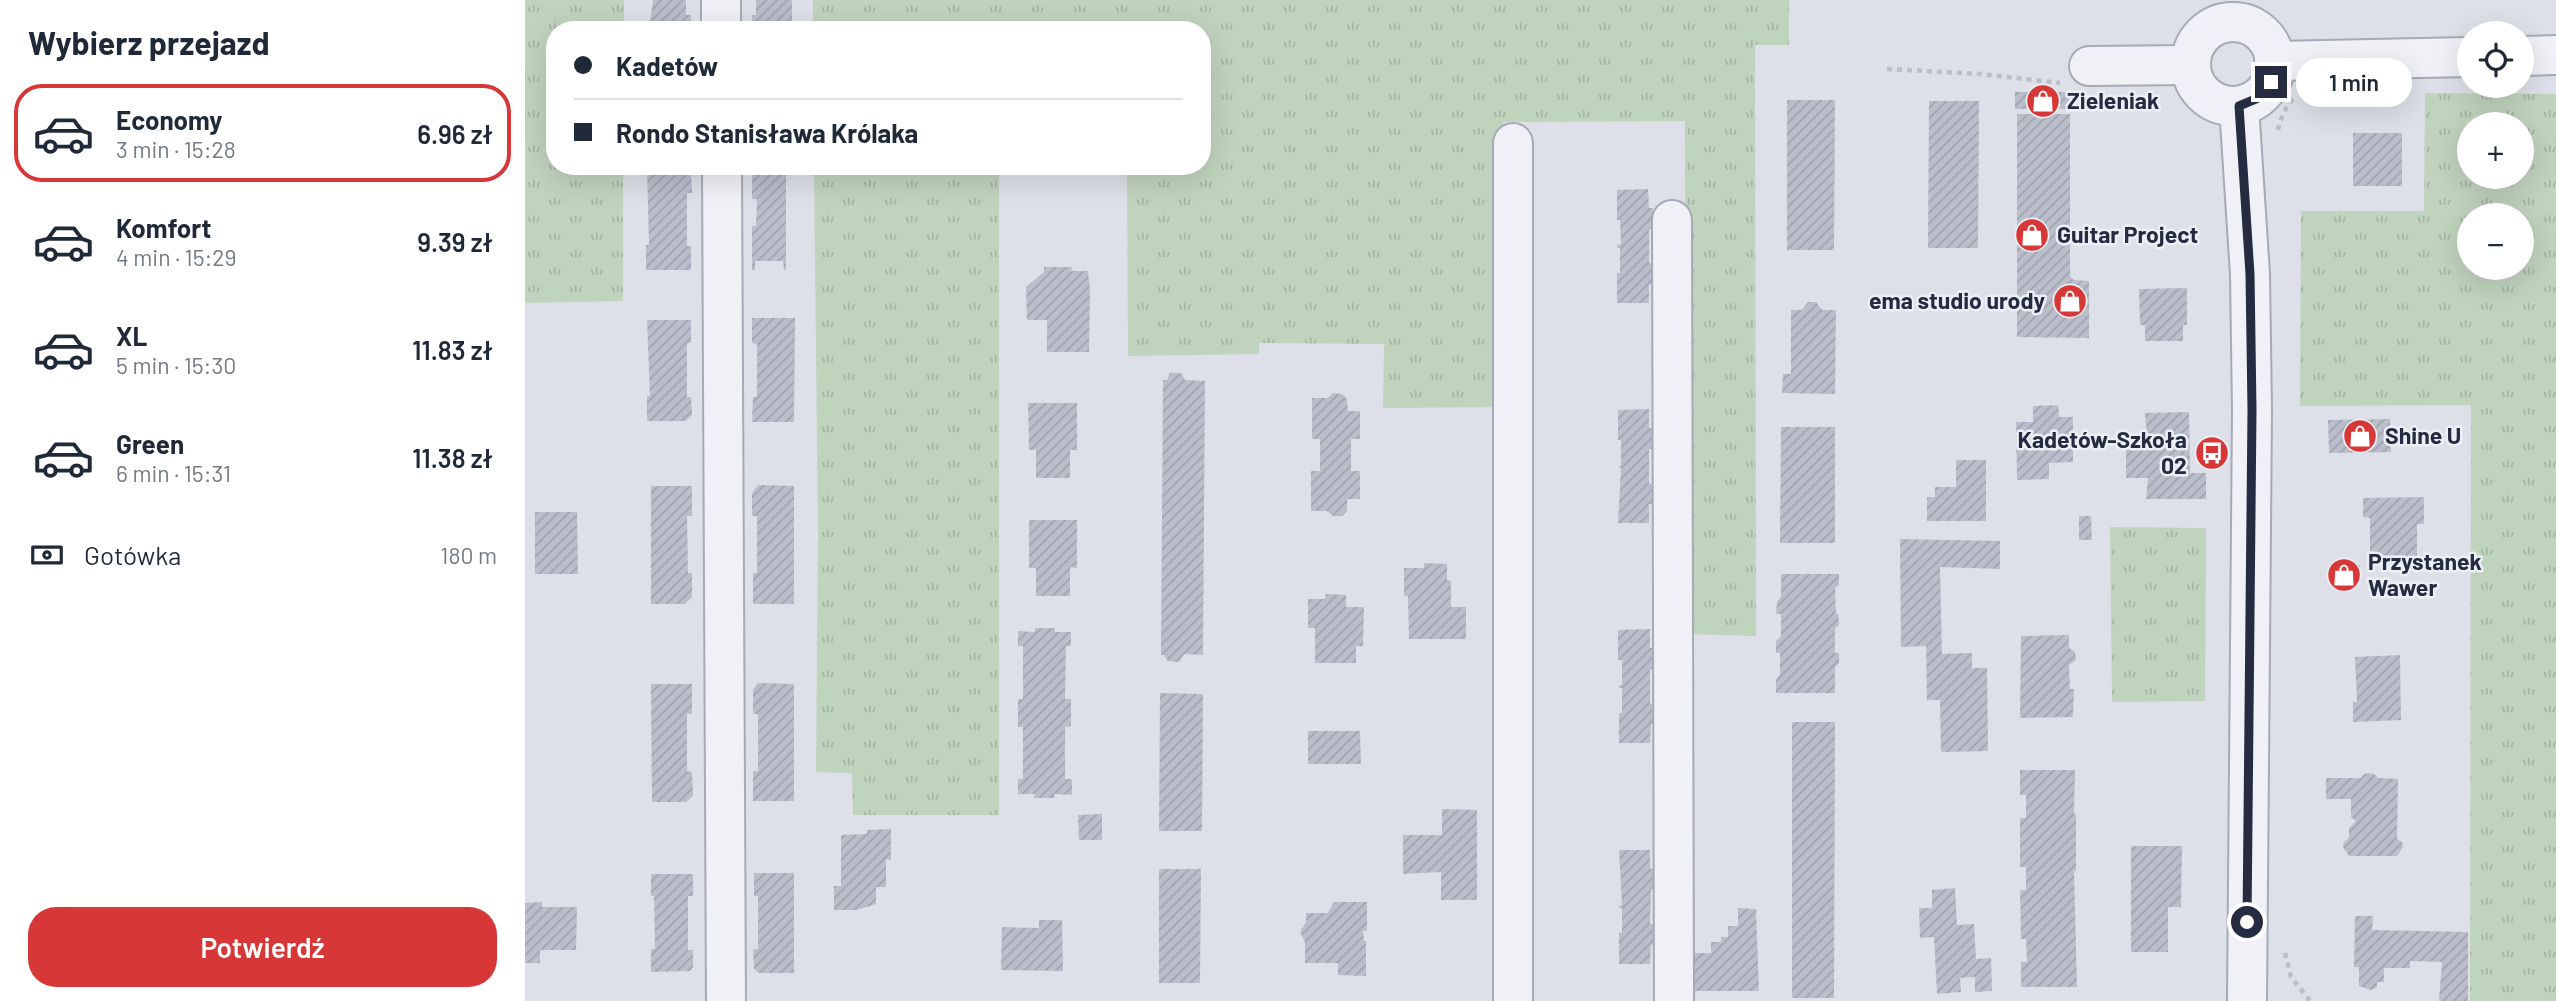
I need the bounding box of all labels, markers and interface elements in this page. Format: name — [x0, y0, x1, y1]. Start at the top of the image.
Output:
map controls — [2457, 21, 2534, 280]
button: locate — [2457, 21, 2534, 98]
text: Wybierz przejazd — [28, 23, 270, 61]
text: Kadetów — [616, 50, 718, 81]
callout: 1 min — [2295, 57, 2411, 106]
route end — [2255, 66, 2287, 98]
text: 1 min — [2329, 68, 2379, 96]
shop icon: Zieleniak — [2024, 82, 2062, 120]
place label: Zieleniak — [2067, 86, 2159, 114]
icon: car — [32, 102, 95, 165]
text: Economy — [116, 104, 222, 135]
button: + — [2457, 112, 2534, 189]
text: Rondo Stanisława Królaka — [616, 117, 918, 148]
text: 6.96 zł — [417, 118, 493, 149]
text: 3 min · 15:28 — [116, 135, 236, 163]
button: − — [2457, 203, 2534, 280]
icon: car — [32, 210, 95, 273]
text: Komfort — [116, 212, 211, 243]
shop icon: Guitar Project — [2013, 216, 2051, 254]
place label: Guitar Project — [2057, 220, 2198, 248]
text: 9.39 zł — [417, 226, 493, 257]
text: 4 min · 15:29 — [116, 243, 237, 271]
shop icon: ema studio urody — [2051, 282, 2089, 320]
place label: ema studio urody — [1869, 286, 2045, 314]
icon: car — [32, 318, 95, 381]
text: XL — [116, 320, 147, 351]
text: 11.83 zł — [412, 334, 493, 365]
text: 5 min · 15:30 — [116, 351, 236, 379]
shop icon: Shine U — [2341, 417, 2379, 455]
place label: Shine U — [2385, 421, 2461, 449]
place label: Kadetów-Szkoła 02 — [2018, 425, 2187, 479]
icon: car — [32, 426, 95, 489]
text: Green — [116, 428, 184, 459]
bus stop icon: Kadetów-Szkoła 02 — [2193, 434, 2231, 472]
text: 11.38 zł — [412, 442, 493, 473]
text: 6 min · 15:31 — [116, 459, 231, 487]
icon: cash — [28, 536, 66, 574]
text: Gotówka — [84, 539, 181, 570]
text: 180 m — [440, 541, 497, 569]
place label: Przystanek Wawer — [2368, 547, 2482, 601]
shop icon: Przystanek Wawer — [2325, 556, 2363, 594]
route start — [2231, 906, 2263, 938]
button: Potwierdź — [28, 907, 497, 987]

